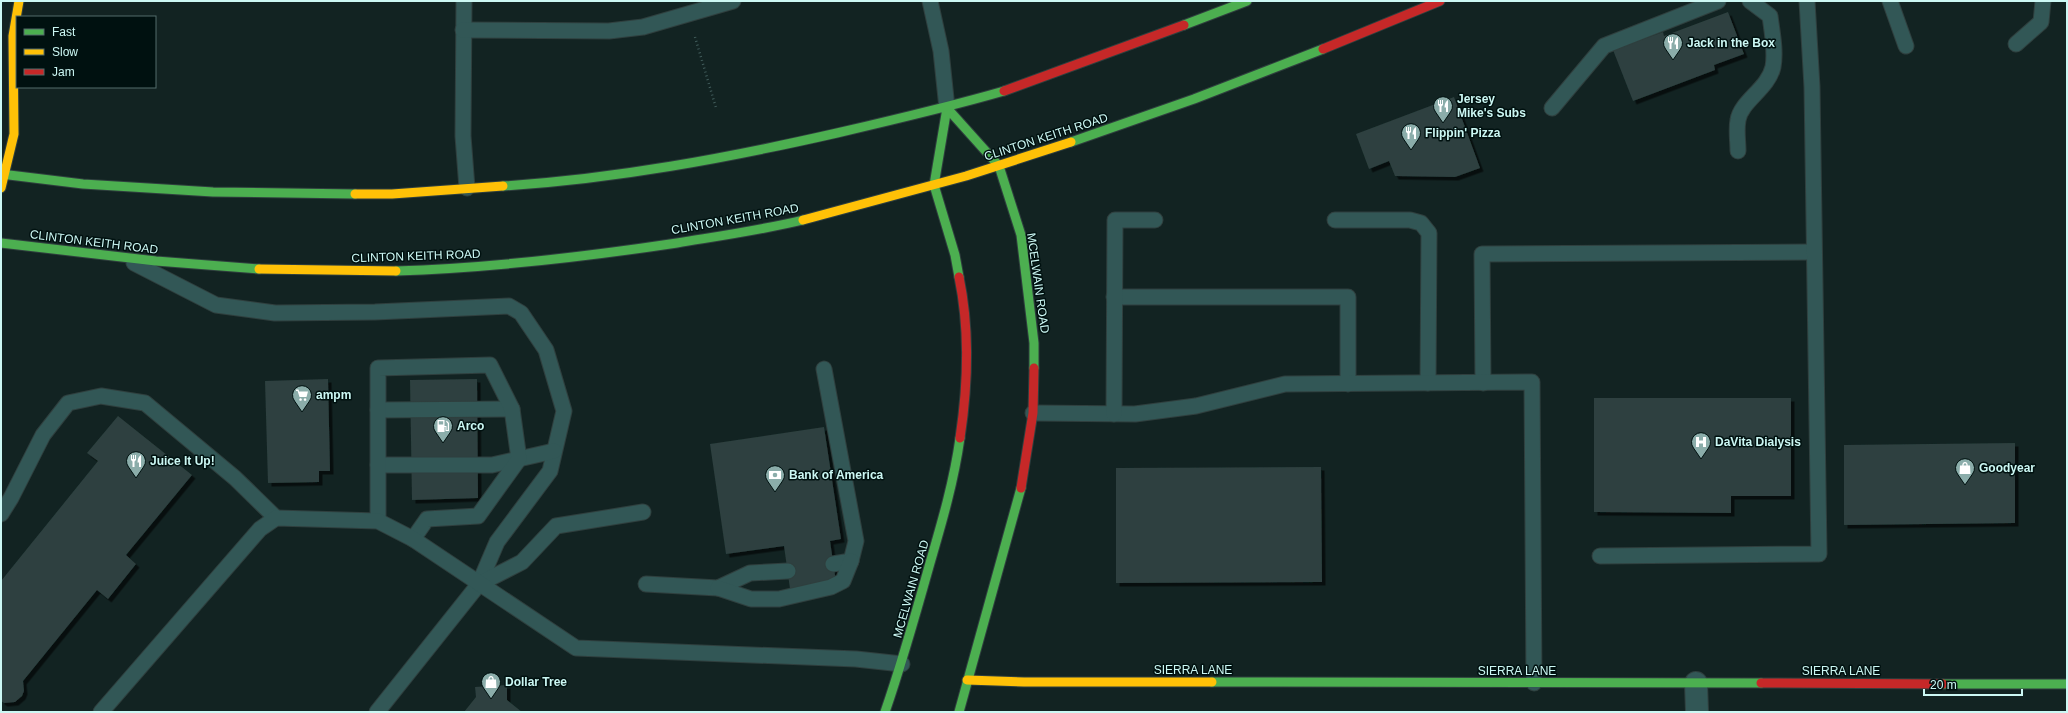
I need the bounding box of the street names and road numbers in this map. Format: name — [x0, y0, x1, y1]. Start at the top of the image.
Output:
street label: CLINTON KEITH ROAD — [982, 110, 1110, 164]
street label: CLINTON KEITH ROAD — [670, 201, 800, 237]
street label: CLINTON KEITH ROAD — [29, 227, 159, 257]
street label: MCELWAIN ROAD — [1024, 232, 1052, 334]
street label: CLINTON KEITH ROAD — [351, 247, 481, 265]
street label: MCELWAIN ROAD — [890, 538, 932, 640]
street label: SIERRA LANE — [1154, 663, 1232, 677]
street label: SIERRA LANE — [1478, 664, 1556, 678]
street label: SIERRA LANE — [1802, 664, 1880, 678]

